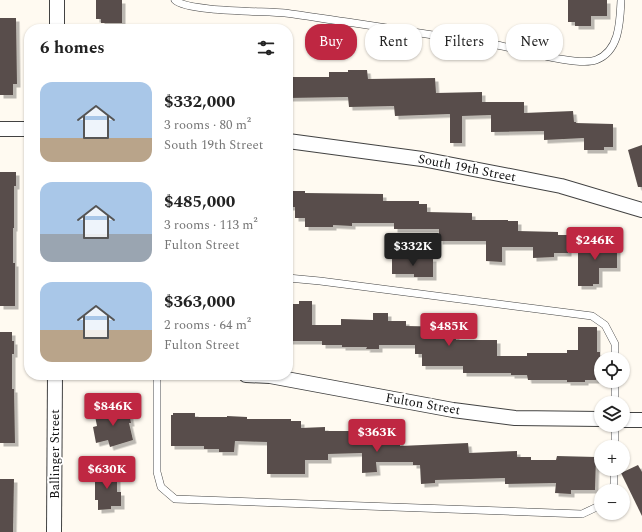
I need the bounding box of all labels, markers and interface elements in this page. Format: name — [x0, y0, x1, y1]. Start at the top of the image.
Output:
chip: Buy — [305, 24, 357, 60]
chip: Rent — [365, 24, 422, 60]
chip: Filters — [430, 24, 498, 60]
chip: New — [506, 24, 563, 60]
text: 6 homes — [40, 35, 105, 61]
icon: filters — [255, 37, 277, 59]
text: $332,000 — [164, 89, 235, 115]
icon: home — [72, 98, 120, 146]
text: 3 rooms · 80 m² — [164, 115, 251, 135]
text: South 19th Street — [164, 135, 263, 155]
street label: South 19th Street — [416, 149, 518, 187]
text: $485,000 — [164, 189, 235, 215]
icon: home — [72, 198, 120, 246]
text: 3 rooms · 113 m² — [164, 215, 258, 235]
pin: $246K — [567, 227, 623, 261]
text: $246K — [575, 230, 615, 250]
pin: $332K — [385, 233, 441, 267]
text: Fulton Street — [164, 235, 240, 255]
text: $332K — [393, 236, 433, 256]
text: $363,000 — [164, 289, 235, 315]
icon: home — [72, 298, 120, 346]
pin: $485K — [421, 313, 477, 347]
text: 2 rooms · 64 m² — [164, 315, 251, 335]
text: $485K — [429, 316, 469, 336]
text: Fulton Street — [164, 335, 240, 355]
map controls — [594, 352, 630, 520]
button: locate — [594, 352, 630, 388]
street label: Fulton Street — [384, 388, 462, 420]
pin: $846K — [85, 393, 141, 427]
text: $846K — [93, 396, 133, 416]
button: layers — [594, 396, 630, 432]
street label: Ballinger Street — [45, 409, 65, 499]
pin: $363K — [349, 419, 405, 453]
text: $363K — [357, 422, 397, 442]
button: + — [594, 440, 630, 476]
pin: $630K — [79, 456, 135, 490]
text: $630K — [87, 459, 127, 479]
button: − — [594, 484, 630, 520]

